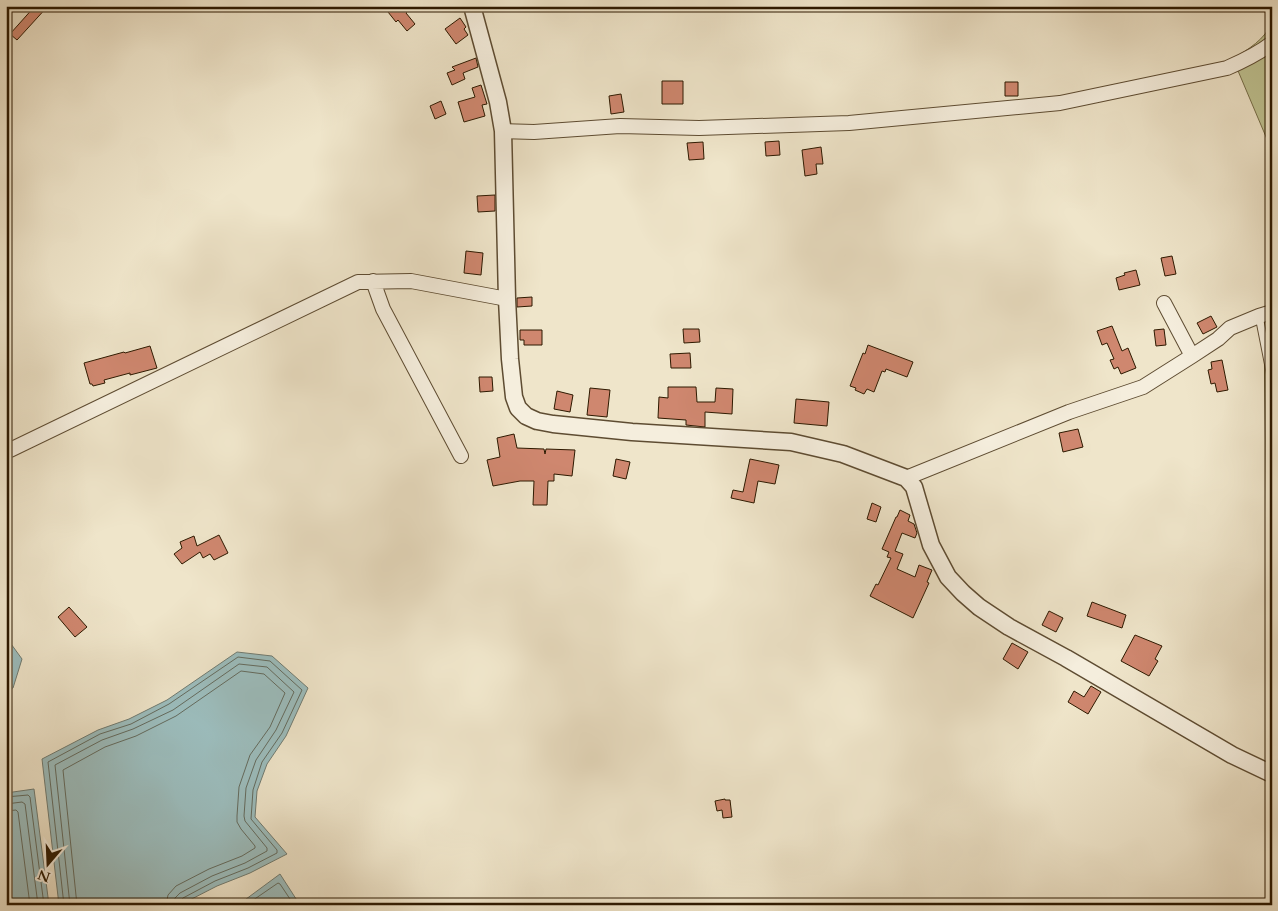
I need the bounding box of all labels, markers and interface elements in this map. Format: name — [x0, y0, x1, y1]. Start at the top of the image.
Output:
north arrow — [22, 838, 72, 888]
text: N — [35, 865, 53, 887]

